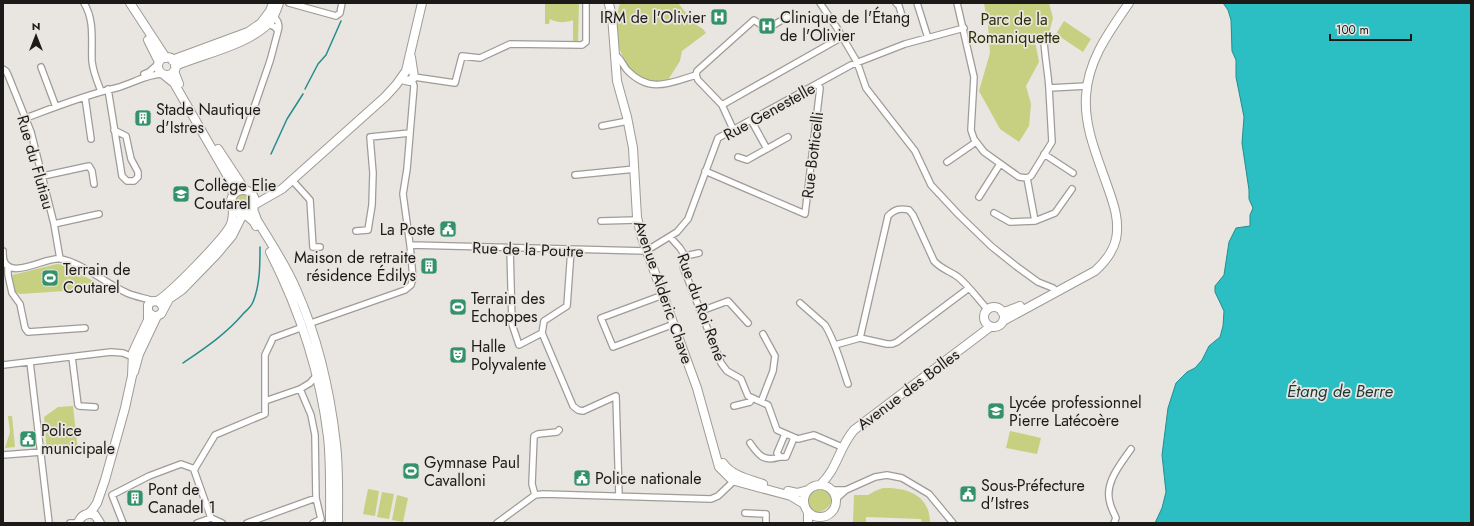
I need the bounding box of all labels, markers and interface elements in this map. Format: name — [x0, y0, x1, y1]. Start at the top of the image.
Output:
place label: IRM de l'Olivier — [600, 6, 707, 29]
place label: Clinique de l'Étang de l'Olivier — [780, 6, 910, 47]
hospital icon: IRM de l'Olivier — [709, 7, 729, 27]
park label: Parc de la Romaniquette — [968, 8, 1060, 49]
north arrow — [16, 16, 56, 56]
hospital icon: Clinique de l'Étang de l'Olivier — [757, 16, 777, 36]
scale bar — [1330, 16, 1411, 42]
text: N — [32, 18, 40, 34]
text: 100 m — [1336, 21, 1369, 39]
street label: Rue Genestelle — [719, 77, 819, 146]
place label: Stade Nautique d'Istres — [156, 98, 261, 139]
building icon: Stade Nautique d'Istres — [133, 108, 153, 128]
street label: Rue Botticelli — [796, 110, 829, 200]
street label: Rue du Flutiau — [11, 112, 60, 212]
place label: Collège Elie Coutarel — [194, 174, 276, 215]
school or university icon: Collège Elie Coutarel — [171, 184, 191, 204]
street label: Avenue Alderic Chave — [628, 217, 699, 367]
place label: La Poste — [380, 218, 435, 241]
public building icon: La Poste — [438, 219, 458, 239]
street label: Rue de la Poutre — [472, 236, 584, 263]
place label: Maison de retraite résidence Édilys — [294, 246, 416, 287]
street label: Rue du Roi René — [671, 250, 732, 364]
building icon: Maison de retraite résidence Édilys — [419, 256, 439, 276]
place label: Terrain de Coutarel — [63, 258, 130, 299]
sports icon: Terrain de Coutarel — [40, 268, 60, 288]
place label: Terrain des Echoppes — [471, 287, 545, 328]
sports icon: Terrain des Echoppes — [448, 297, 468, 317]
place label: Halle Polyvalente — [471, 335, 546, 376]
street label: Avenue des Bolles — [852, 343, 964, 436]
theatre icon: Halle Polyvalente — [448, 345, 468, 365]
water label: Étang de Berre — [1287, 379, 1393, 403]
place label: Lycée professionnel Pierre Latécoère — [1009, 391, 1142, 432]
school or university icon: Lycée professionnel Pierre Latécoère — [986, 401, 1006, 421]
place label: Police municipale — [41, 419, 115, 460]
public building icon: Police municipale — [18, 429, 38, 449]
place label: Gymnase Paul Cavalloni — [424, 451, 520, 492]
sports icon: Gymnase Paul Cavalloni — [401, 461, 421, 481]
place label: Police nationale — [595, 467, 701, 490]
public building icon: Police nationale — [572, 468, 592, 488]
place label: Sous-Préfecture d'Istres — [981, 474, 1085, 515]
place label: Pont de Canadel 1 — [148, 478, 216, 519]
public building icon: Sous-Préfecture d'Istres — [958, 484, 978, 504]
building icon: Pont de Canadel 1 — [125, 488, 145, 508]

